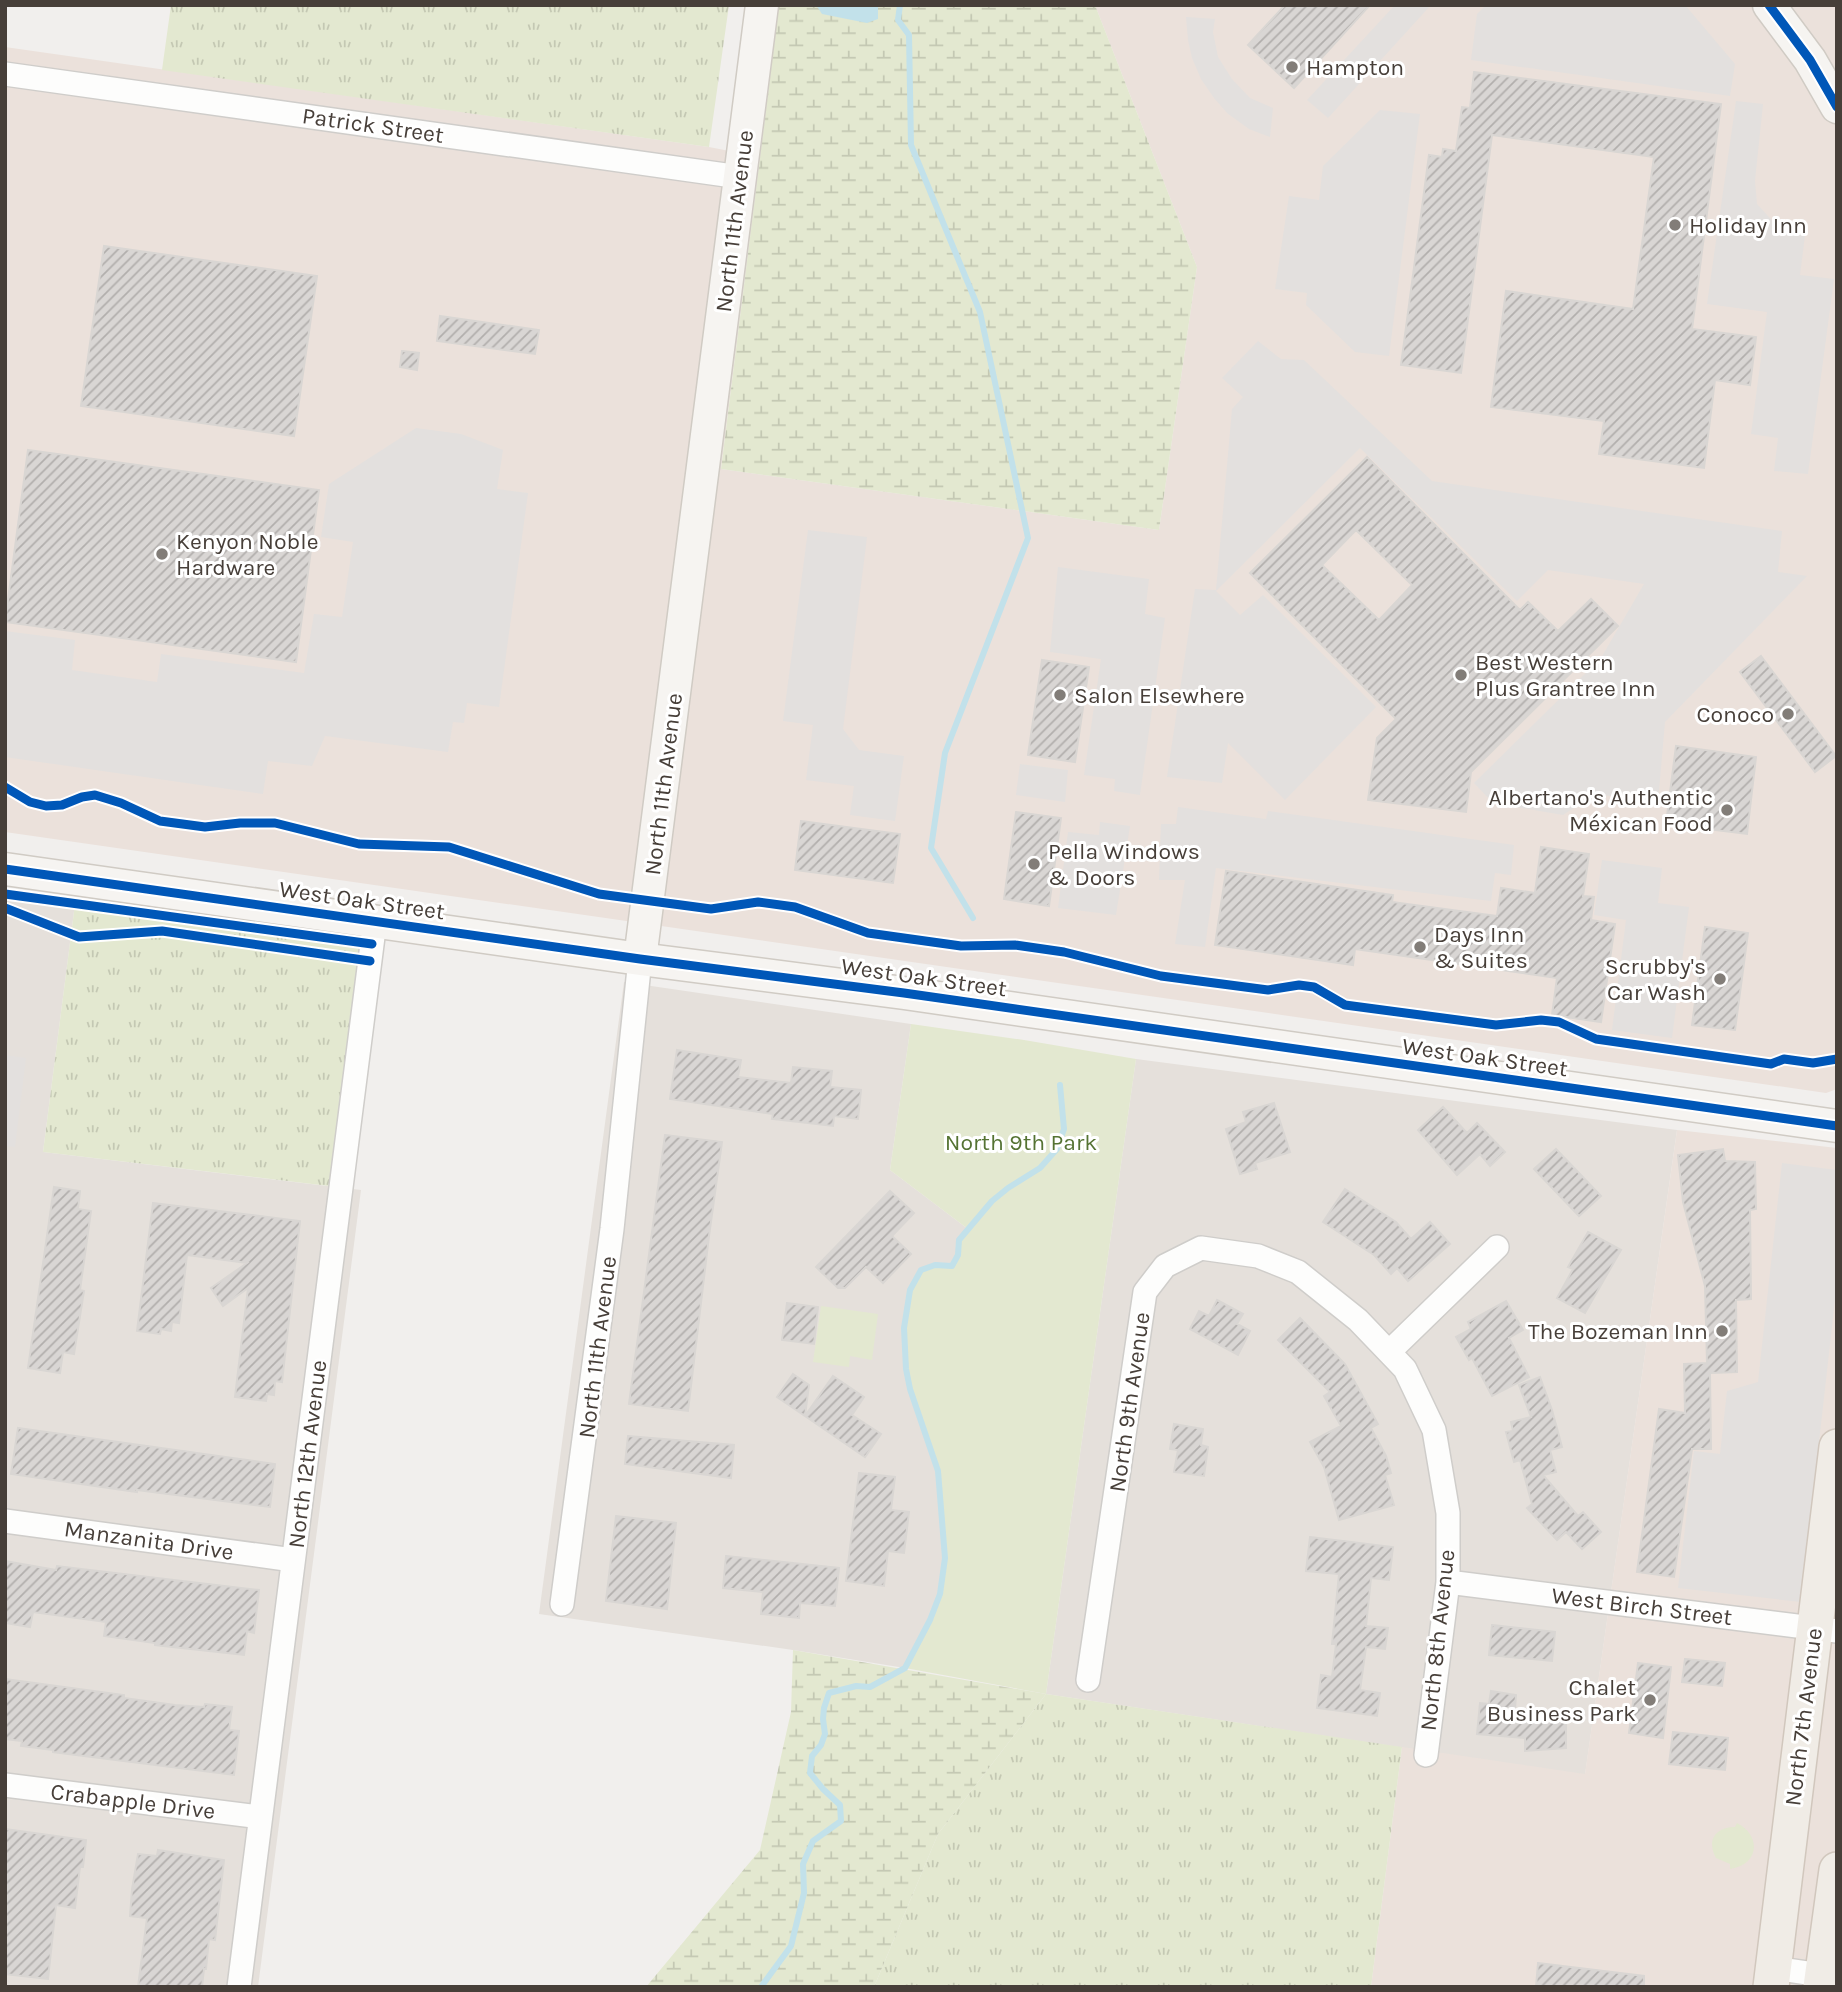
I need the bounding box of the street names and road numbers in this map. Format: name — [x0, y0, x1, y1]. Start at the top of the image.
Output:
street label: Patrick Street — [300, 102, 446, 149]
street label: North 11th Avenue — [710, 128, 759, 314]
street label: North 11th Avenue — [639, 691, 688, 877]
street label: West Oak Street — [277, 876, 447, 926]
street label: West Oak Street — [839, 953, 1009, 1003]
street label: West Oak Street — [1400, 1033, 1570, 1083]
street label: North 11th Avenue — [573, 1254, 622, 1440]
street label: North 9th Avenue — [1103, 1310, 1156, 1494]
street label: North 12th Avenue — [283, 1359, 332, 1550]
street label: Manzanita Drive — [62, 1515, 235, 1566]
street label: North 8th Avenue — [1415, 1548, 1460, 1732]
street label: West Birch Street — [1550, 1582, 1734, 1631]
street label: North 7th Avenue — [1779, 1627, 1828, 1808]
street label: Crabapple Drive — [49, 1778, 217, 1825]

